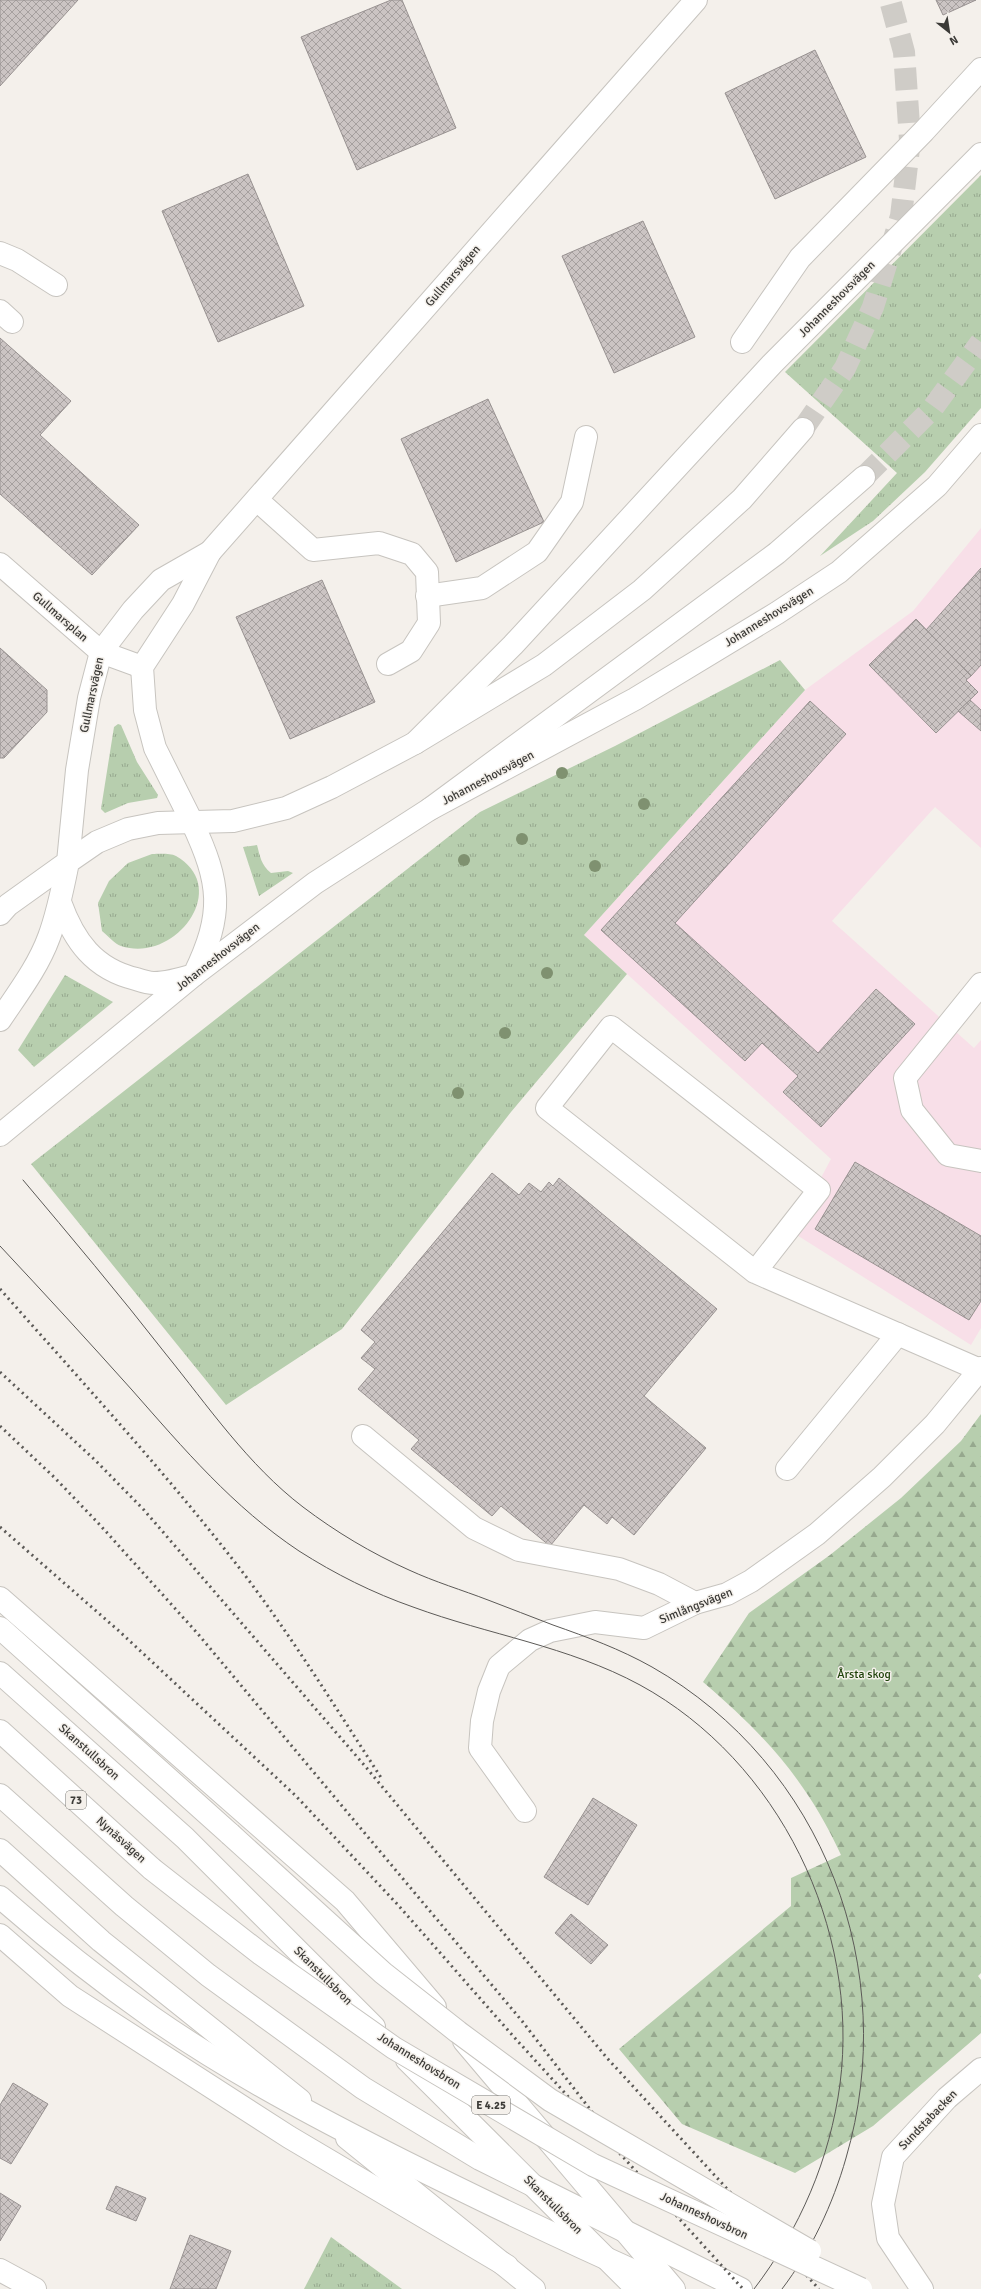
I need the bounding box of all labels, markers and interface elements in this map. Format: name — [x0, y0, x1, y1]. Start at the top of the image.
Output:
north arrow — [929, 12, 969, 52]
text: N — [947, 33, 960, 48]
street label: Gullmarsvägen — [422, 242, 484, 310]
street label: Johanneshovsvägen — [796, 258, 878, 340]
street label: Johanneshovsvägen — [722, 584, 816, 650]
street label: Gullmarsplan — [29, 589, 91, 645]
street label: Gullmarsvägen — [77, 656, 107, 734]
street label: Johanneshovsvägen — [439, 747, 537, 809]
street label: Johanneshovsvägen — [173, 920, 263, 994]
street label: Simlångsvägen — [657, 1585, 735, 1627]
park label: Årsta skog — [837, 1667, 891, 1682]
street label: Skanstullsbron — [55, 1721, 123, 1783]
road number: 73 — [66, 1791, 86, 1809]
street label: Nynäsvägen — [93, 1814, 149, 1866]
street label: Skanstullsbron — [291, 1944, 355, 2008]
street label: Johanneshovsbron — [375, 2029, 463, 2093]
street label: Sundstabacken — [896, 2087, 960, 2153]
road number: E 4.25 — [472, 2096, 510, 2114]
street label: Skanstullsbron — [521, 2173, 585, 2237]
street label: Johanneshovsbron — [658, 2189, 750, 2243]

